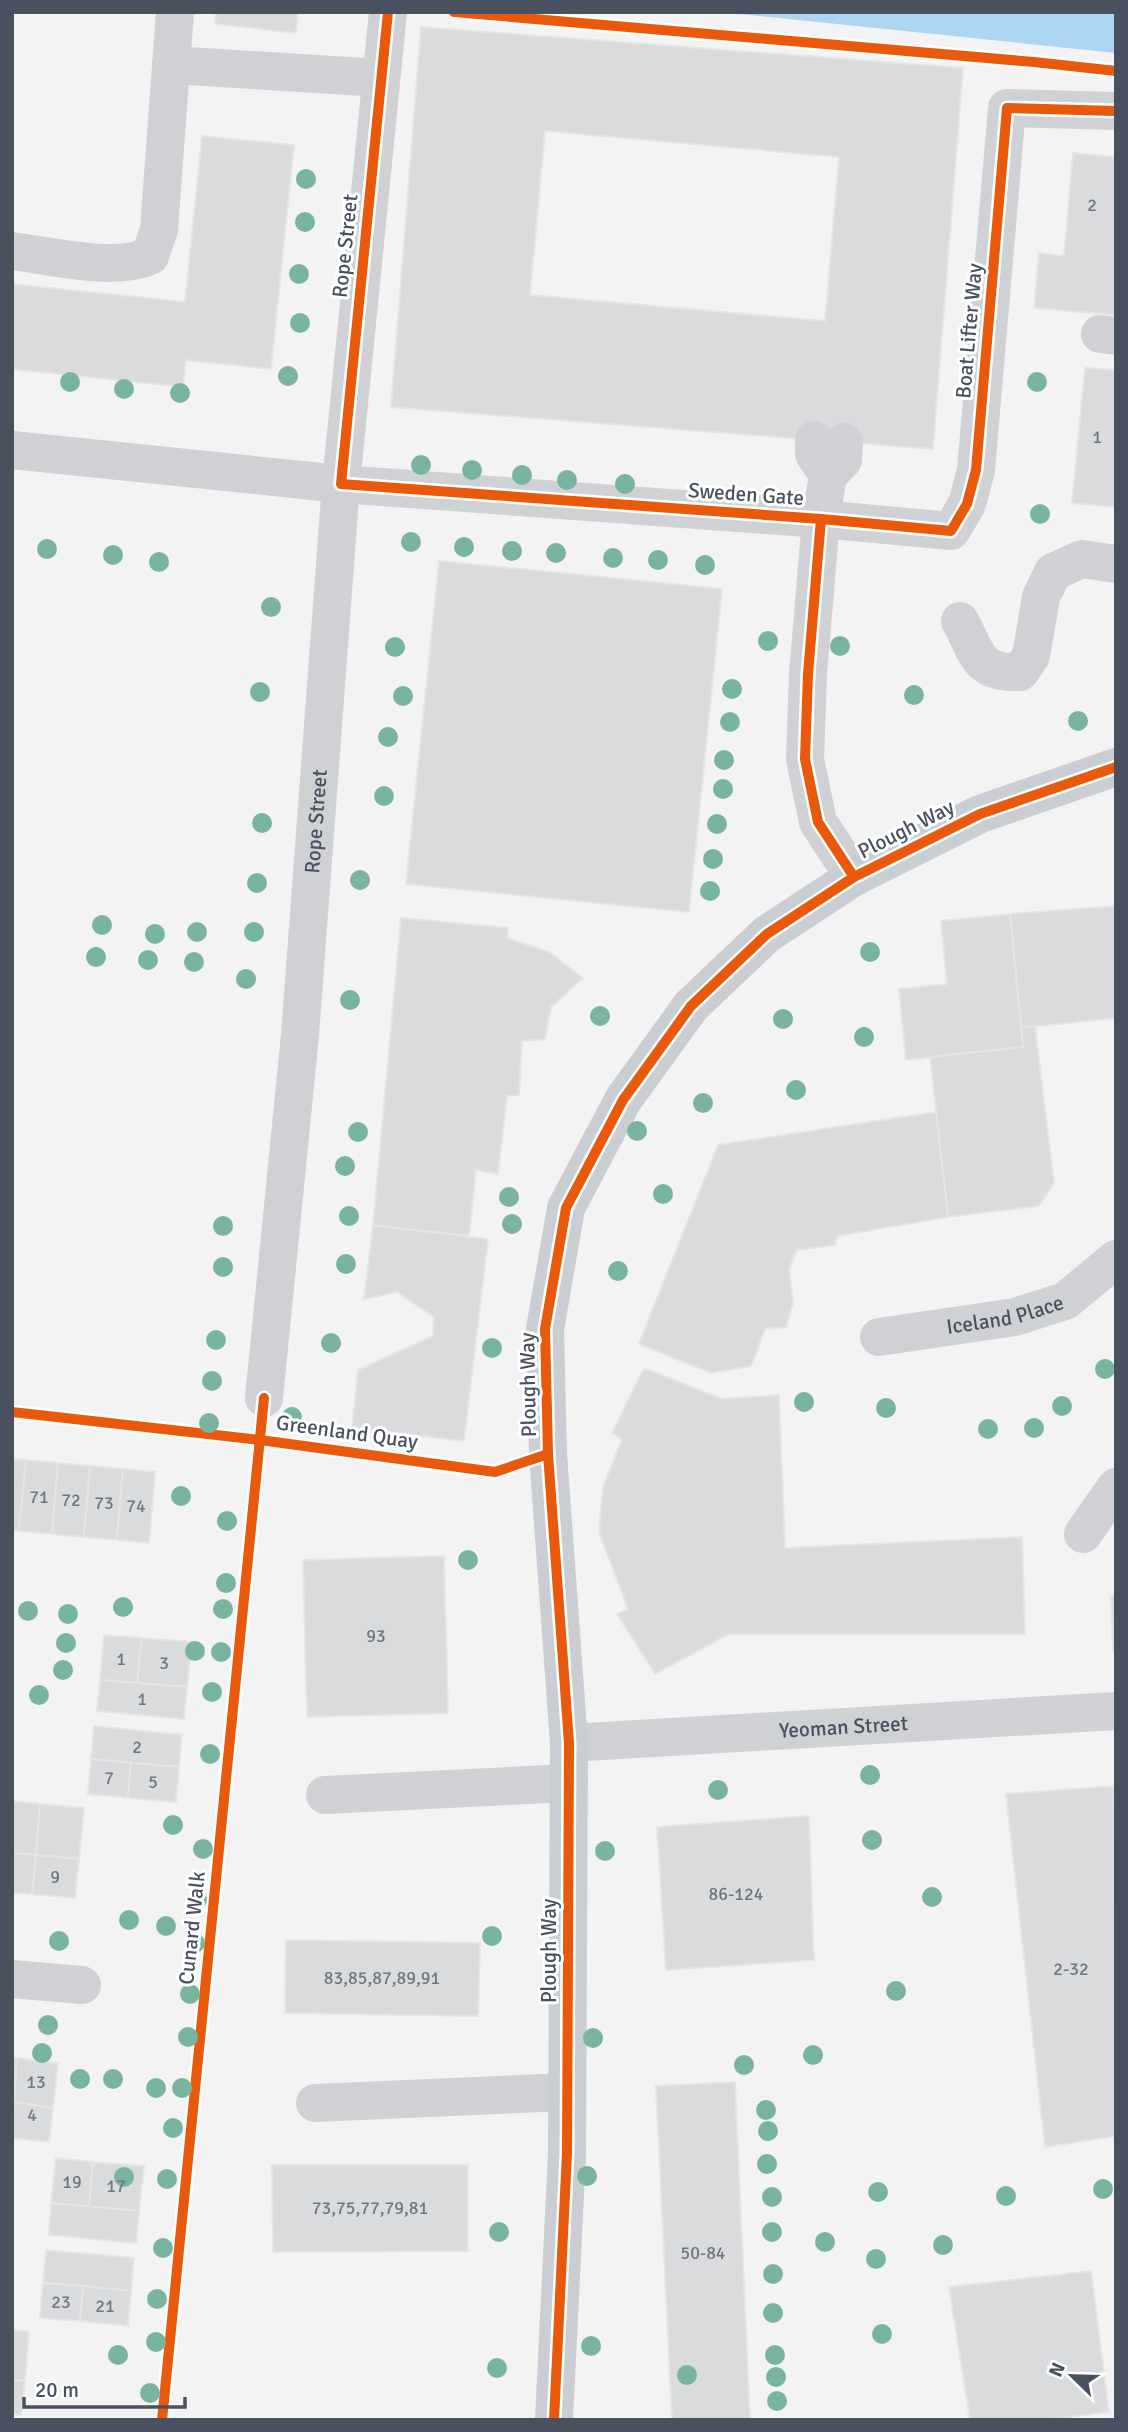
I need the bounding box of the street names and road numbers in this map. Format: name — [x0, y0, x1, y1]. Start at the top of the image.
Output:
street label: Rope Street — [327, 193, 363, 299]
street label: Boat Lifter Way — [950, 262, 988, 400]
street label: Sweden Gate — [687, 477, 805, 511]
street label: Rope Street — [299, 768, 333, 874]
street label: Plough Way — [853, 794, 959, 864]
street label: Iceland Place — [945, 1289, 1067, 1340]
street label: Plough Way — [514, 1332, 542, 1438]
street label: Greenland Quay — [275, 1409, 420, 1455]
street label: Yeoman Street — [778, 1710, 909, 1744]
street label: Cunard Walk — [173, 1870, 211, 1986]
street label: Plough Way — [536, 1898, 562, 2003]

